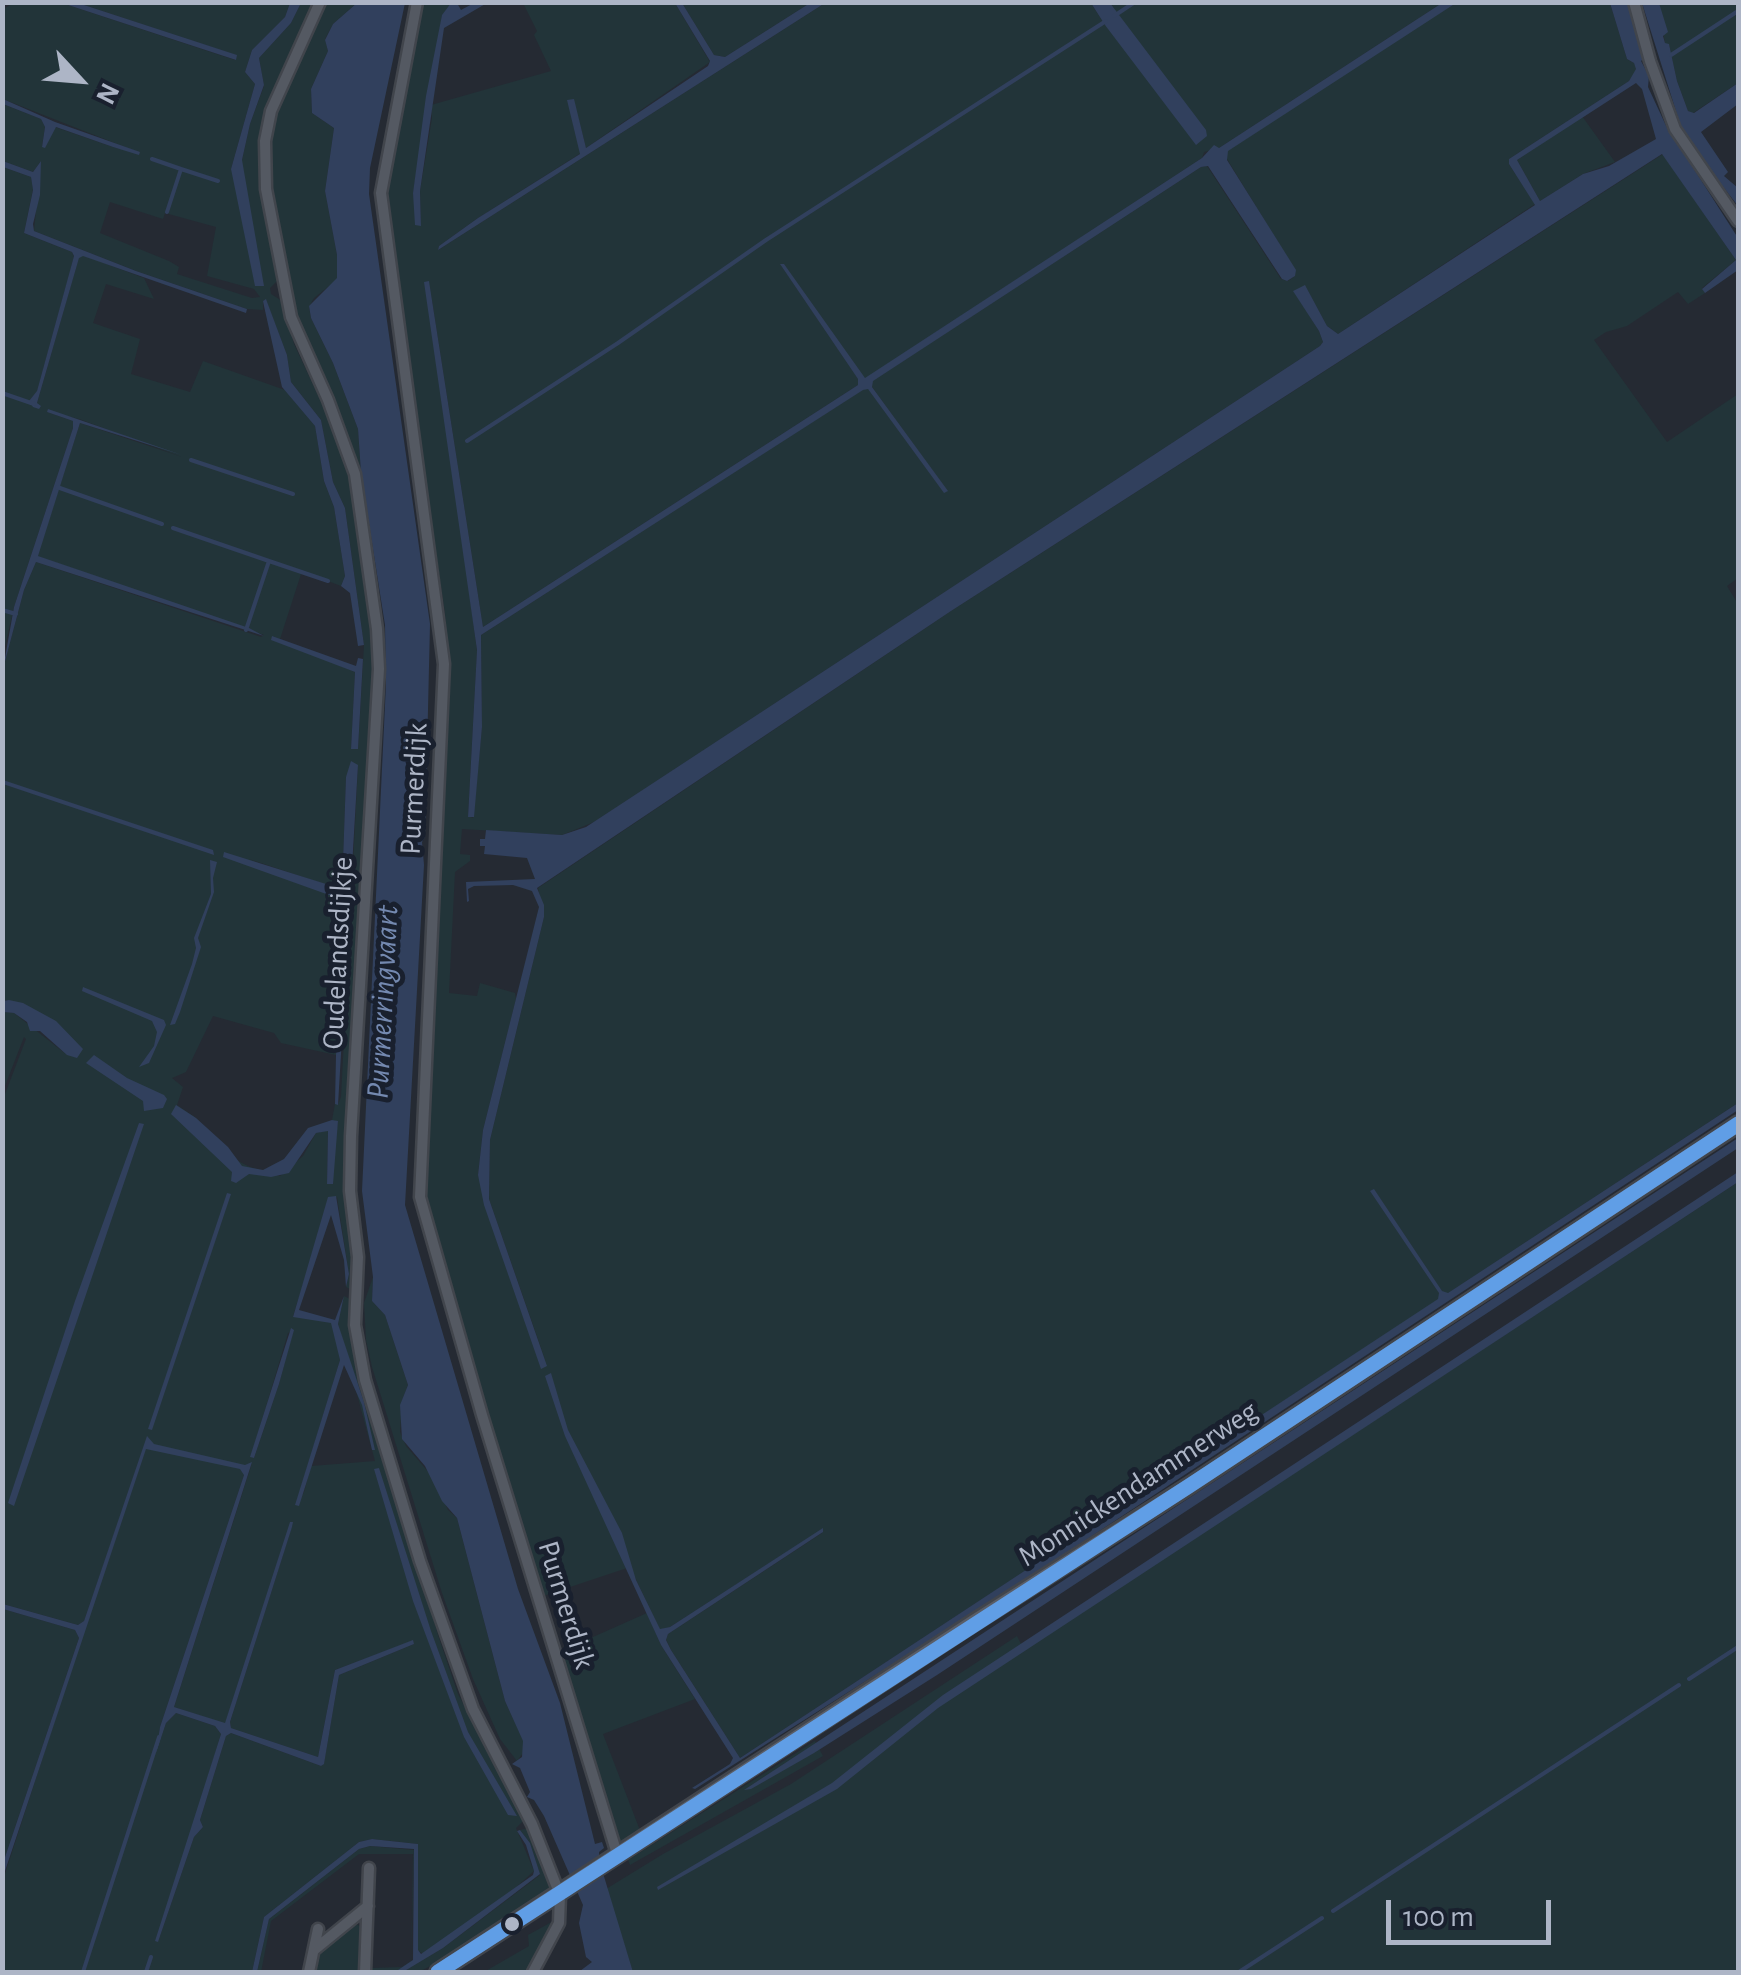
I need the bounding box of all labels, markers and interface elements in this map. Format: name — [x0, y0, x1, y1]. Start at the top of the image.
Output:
north arrow — [30, 30, 130, 130]
text: N — [90, 78, 124, 108]
street label: Purmerdijk — [393, 722, 435, 856]
street label: Oudelandsdijkje — [315, 856, 361, 1050]
water label: Purmerringvaart — [359, 904, 407, 1100]
street label: Monnickendammerweg — [1012, 1393, 1264, 1575]
street label: Purmerdijk — [530, 1537, 602, 1673]
scale bar — [1391, 1880, 1556, 1942]
text: 100 m — [1403, 1902, 1474, 1932]
unlabelled marker — [502, 1914, 522, 1934]

